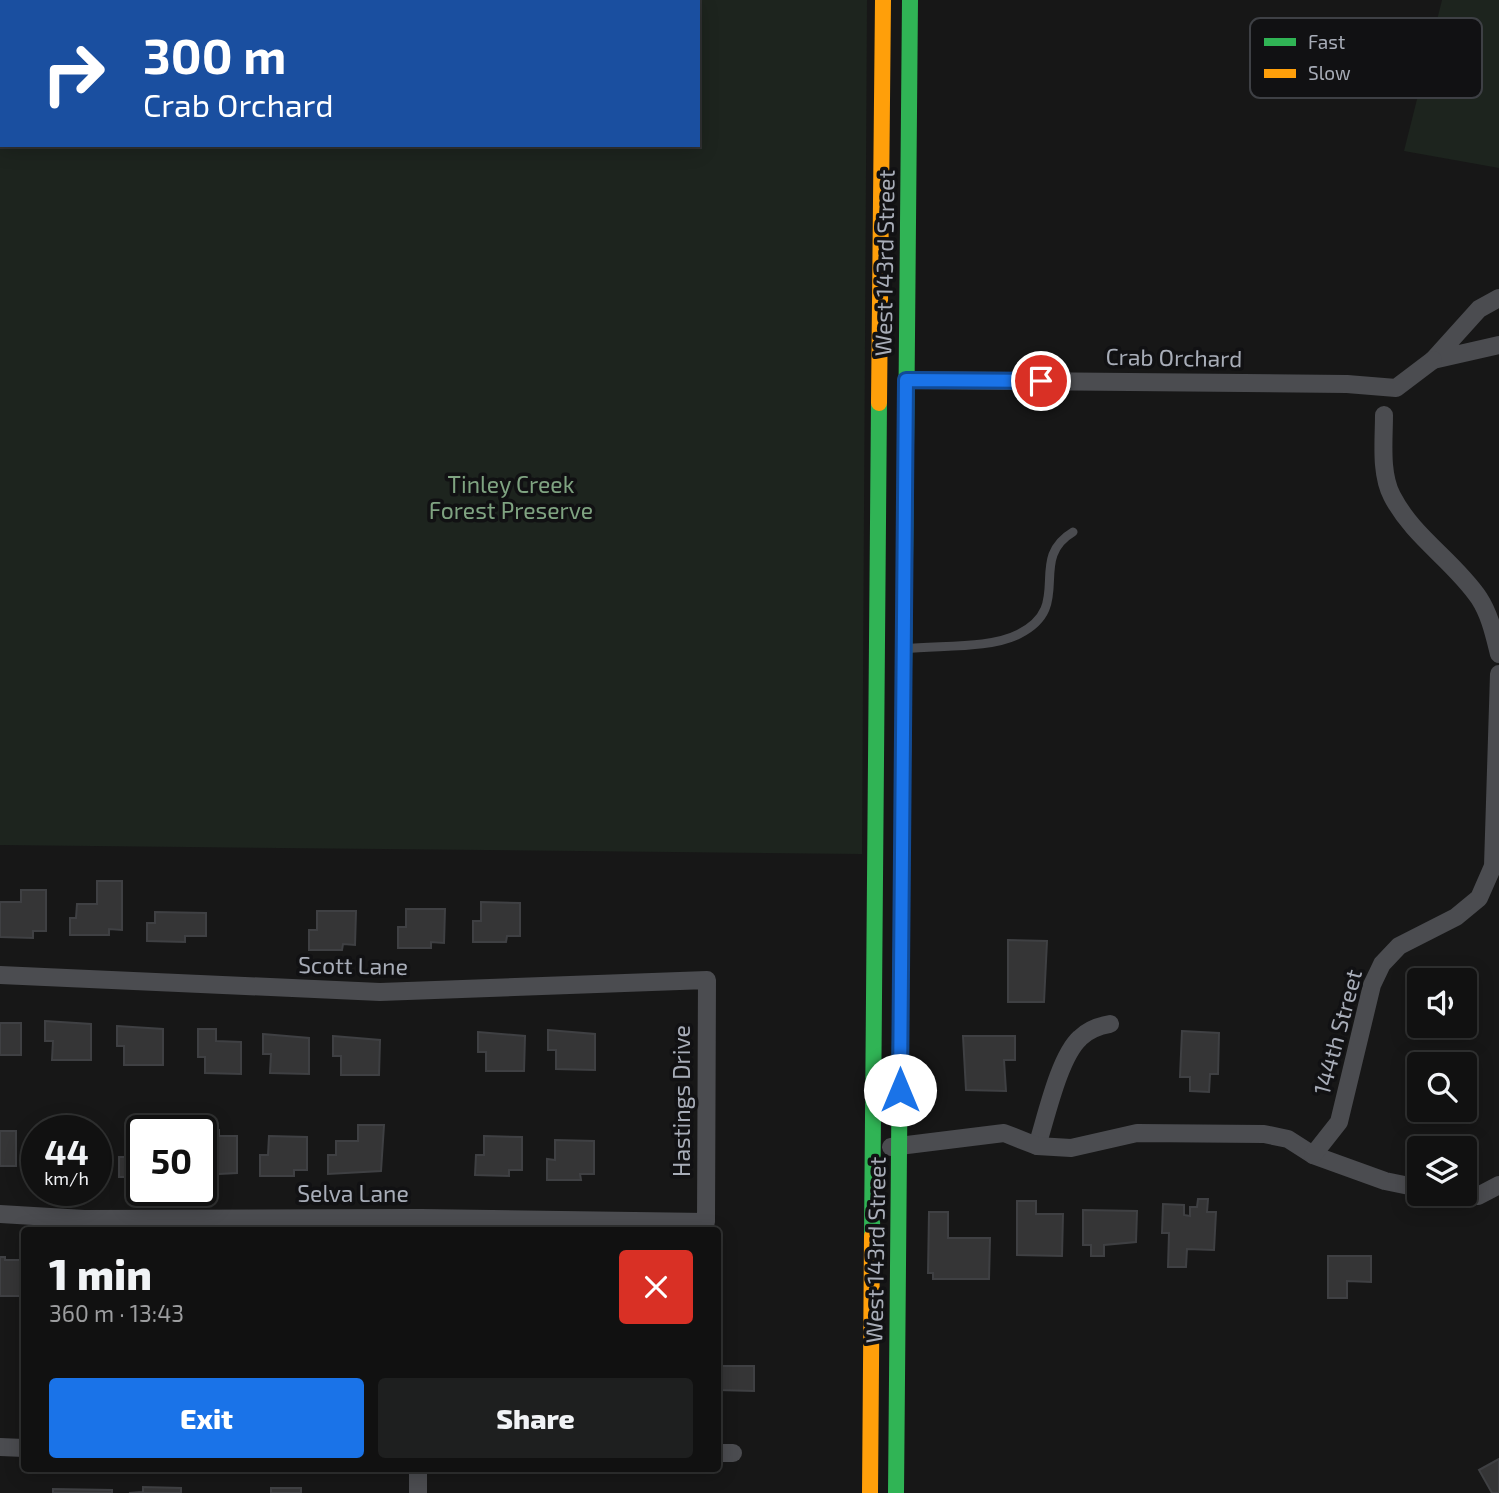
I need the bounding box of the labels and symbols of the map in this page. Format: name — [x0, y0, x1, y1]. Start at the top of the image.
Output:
legend — [1250, 18, 1482, 98]
text: Fast — [1308, 30, 1345, 53]
text: Slow — [1308, 61, 1351, 84]
street label: West 143rd Street — [868, 169, 900, 357]
street label: Crab Orchard — [1105, 342, 1243, 372]
pin — [1011, 351, 1071, 411]
park label: Tinley Creek Forest Preserve — [429, 470, 593, 524]
street label: Scott Lane — [298, 950, 408, 980]
street label: 144th Street — [1307, 966, 1367, 1097]
street label: Hastings Drive — [667, 1025, 695, 1177]
position arrow — [863, 1053, 937, 1127]
speed limit sign: 50 — [126, 1115, 217, 1206]
street label: West 143rd Street — [859, 1156, 891, 1344]
street label: Selva Lane — [297, 1179, 409, 1207]

